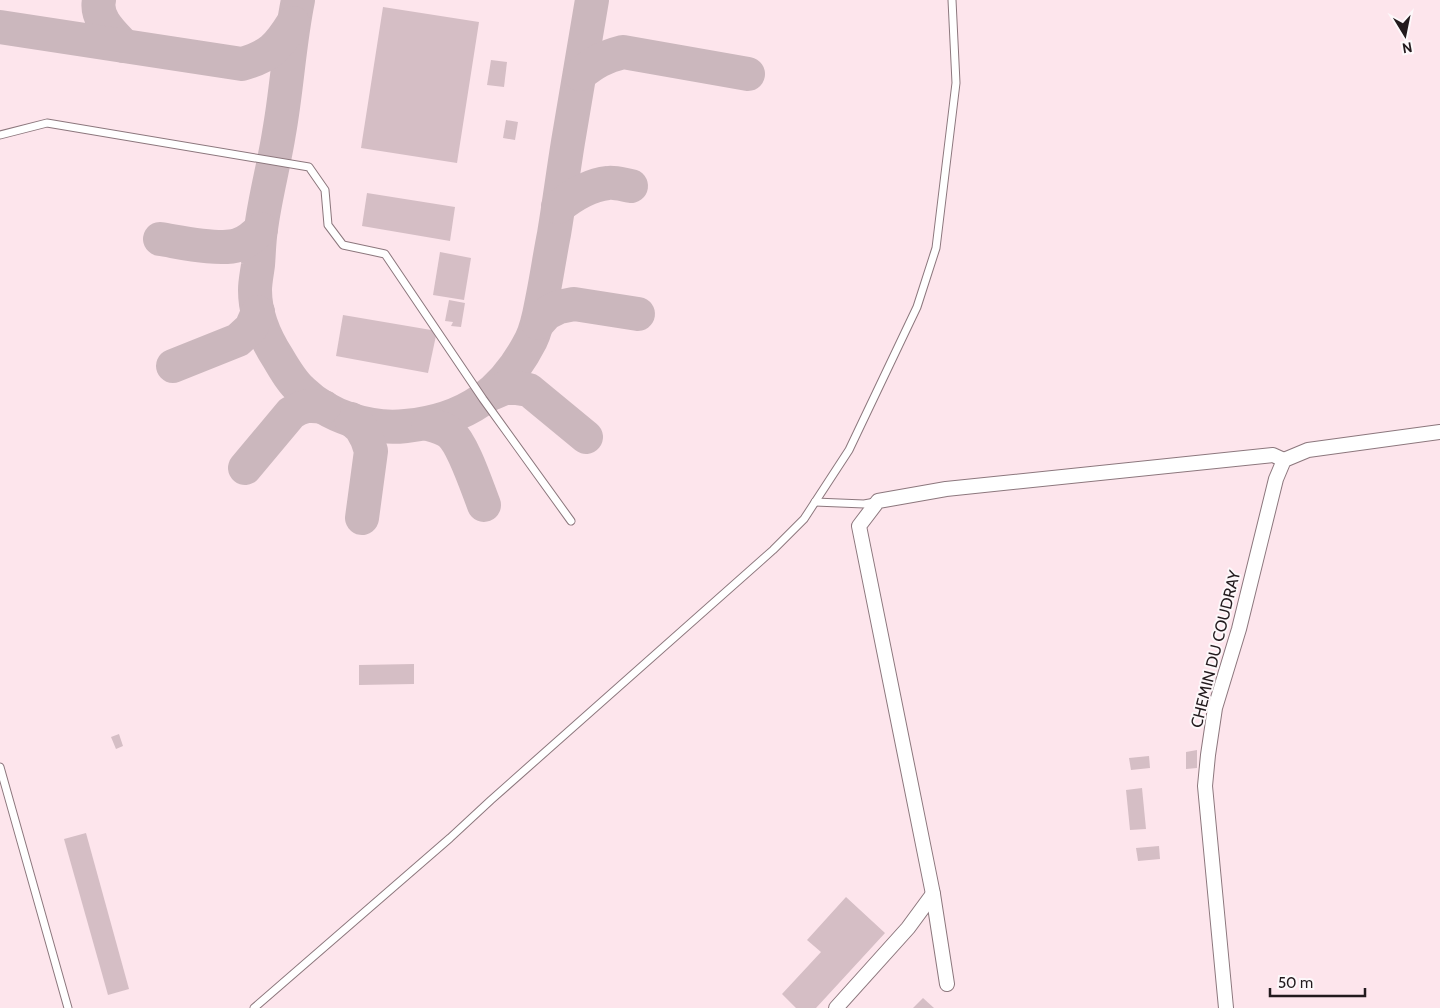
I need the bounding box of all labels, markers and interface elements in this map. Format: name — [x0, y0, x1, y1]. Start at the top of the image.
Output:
north arrow — [1380, 10, 1430, 60]
text: N — [1401, 38, 1414, 58]
street label: CHEMIN DU COUDRAY — [1187, 568, 1244, 730]
scale bar — [1270, 966, 1365, 998]
text: 50 m — [1278, 974, 1313, 992]

